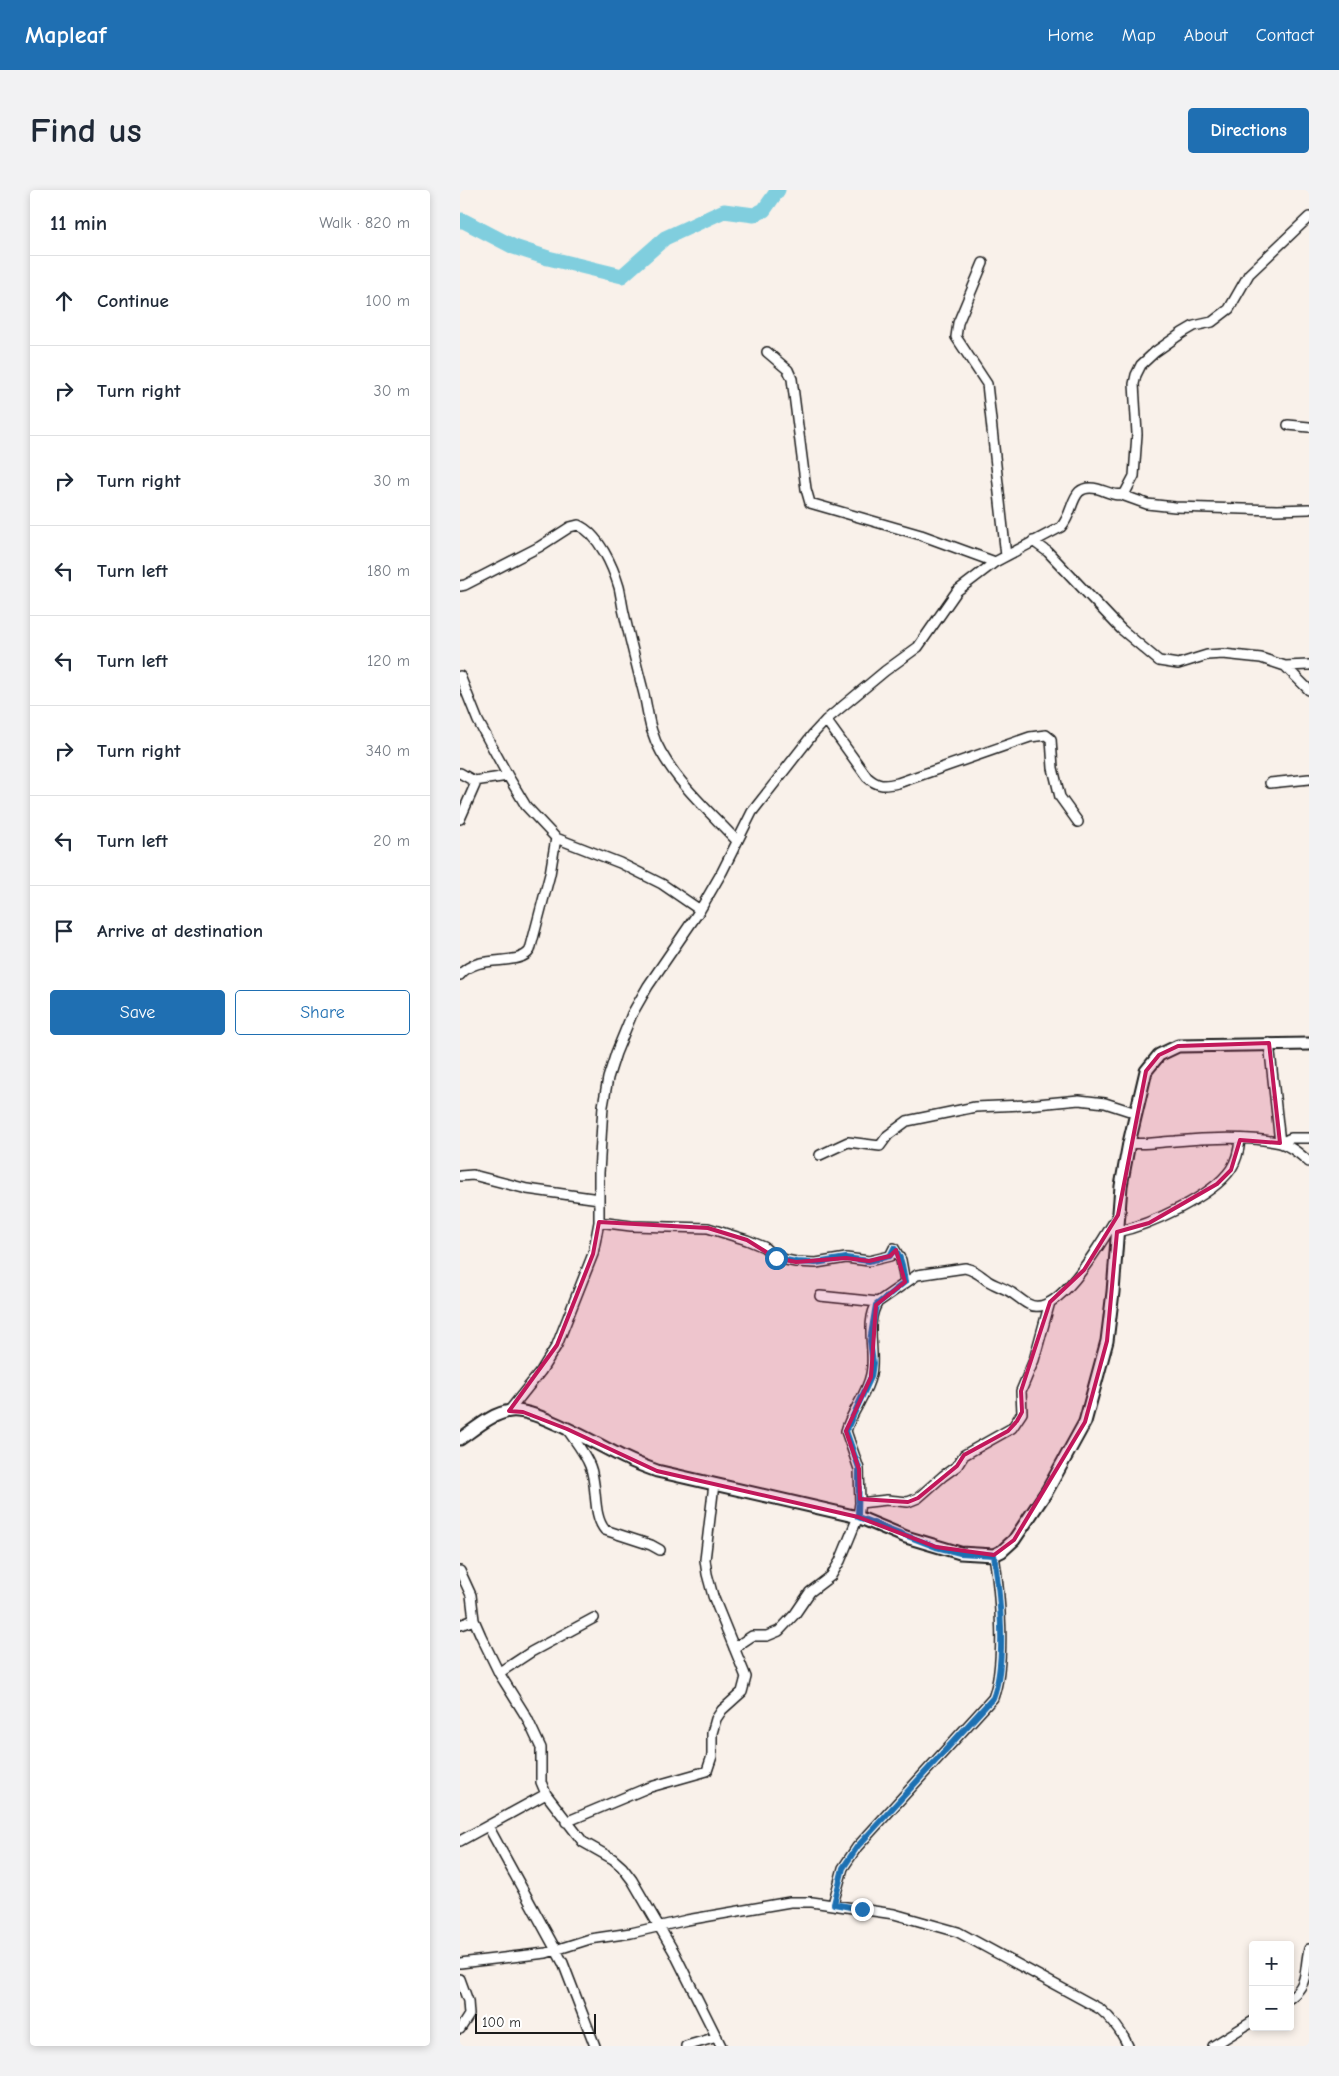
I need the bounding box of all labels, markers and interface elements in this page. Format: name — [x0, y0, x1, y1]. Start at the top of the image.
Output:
text: Mapleaf — [25, 21, 106, 49]
text: Home — [1047, 25, 1094, 46]
text: Map — [1122, 25, 1156, 46]
text: About — [1184, 25, 1228, 46]
text: Contact — [1256, 25, 1314, 46]
button: Directions — [1188, 108, 1309, 153]
text: Find us — [30, 110, 142, 151]
text: 11 min — [50, 211, 107, 235]
text: Walk · 820 m — [319, 214, 410, 232]
icon: ahead — [50, 287, 78, 315]
text: Continue — [97, 290, 169, 312]
text: 100 m — [366, 292, 410, 310]
icon: right — [50, 377, 78, 405]
text: Turn right — [97, 380, 181, 402]
text: 30 m — [374, 382, 410, 400]
icon: right — [50, 467, 78, 495]
text: Turn right — [97, 470, 181, 492]
text: 30 m — [374, 472, 410, 490]
icon: left — [50, 557, 78, 585]
text: Turn left — [97, 560, 168, 582]
text: 180 m — [367, 562, 410, 580]
icon: left — [50, 647, 78, 675]
text: Turn left — [97, 650, 168, 672]
text: 120 m — [367, 652, 410, 670]
icon: right — [50, 737, 78, 765]
text: Turn right — [97, 740, 181, 762]
text: 340 m — [366, 742, 410, 760]
icon: left — [50, 827, 78, 855]
text: Turn left — [97, 830, 168, 852]
text: 20 m — [373, 832, 410, 850]
icon: arrive — [50, 917, 78, 945]
text: Arrive at destination — [97, 920, 263, 942]
button: Save — [50, 990, 225, 1035]
button: Share — [235, 990, 410, 1035]
route start — [765, 1247, 788, 1270]
route end — [851, 1898, 874, 1921]
map controls — [1249, 1941, 1294, 2031]
button: + — [1249, 1941, 1294, 1986]
button: − — [1249, 1986, 1294, 2031]
scale bar — [475, 2011, 596, 2034]
text: 100 m — [482, 2014, 521, 2031]

